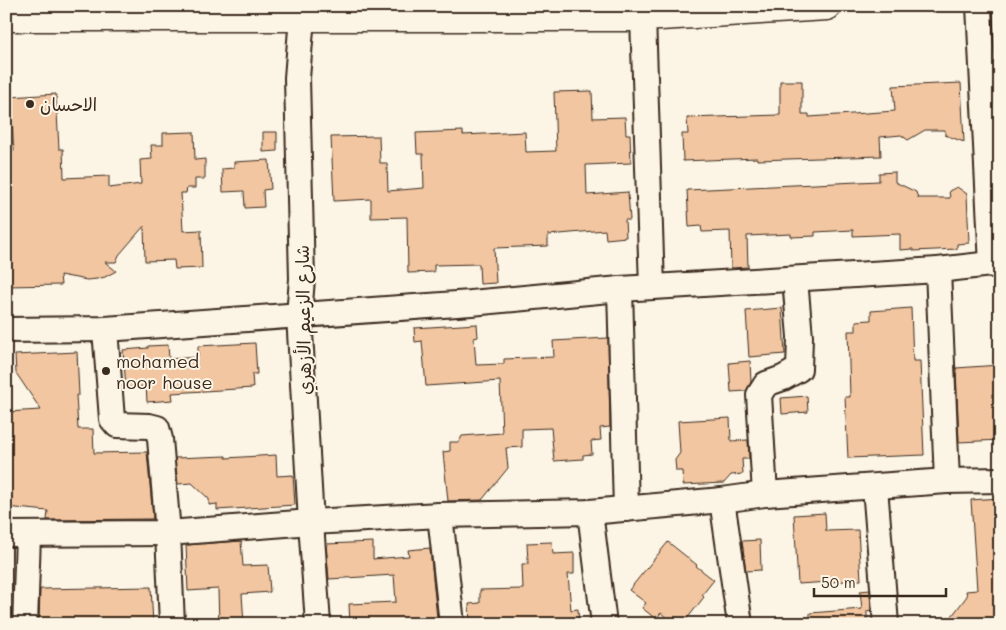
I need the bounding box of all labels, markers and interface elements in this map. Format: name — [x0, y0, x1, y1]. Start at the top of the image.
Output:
place label: الاحسان — [40, 92, 97, 116]
marker: الاحسان — [24, 98, 36, 110]
street label: شارع الزعيم الأزهري — [290, 245, 319, 395]
place label: mohamed noor house — [116, 349, 213, 394]
marker: mohamed noor house — [100, 365, 112, 377]
scale bar — [814, 565, 946, 597]
text: 50 m — [821, 572, 856, 592]

